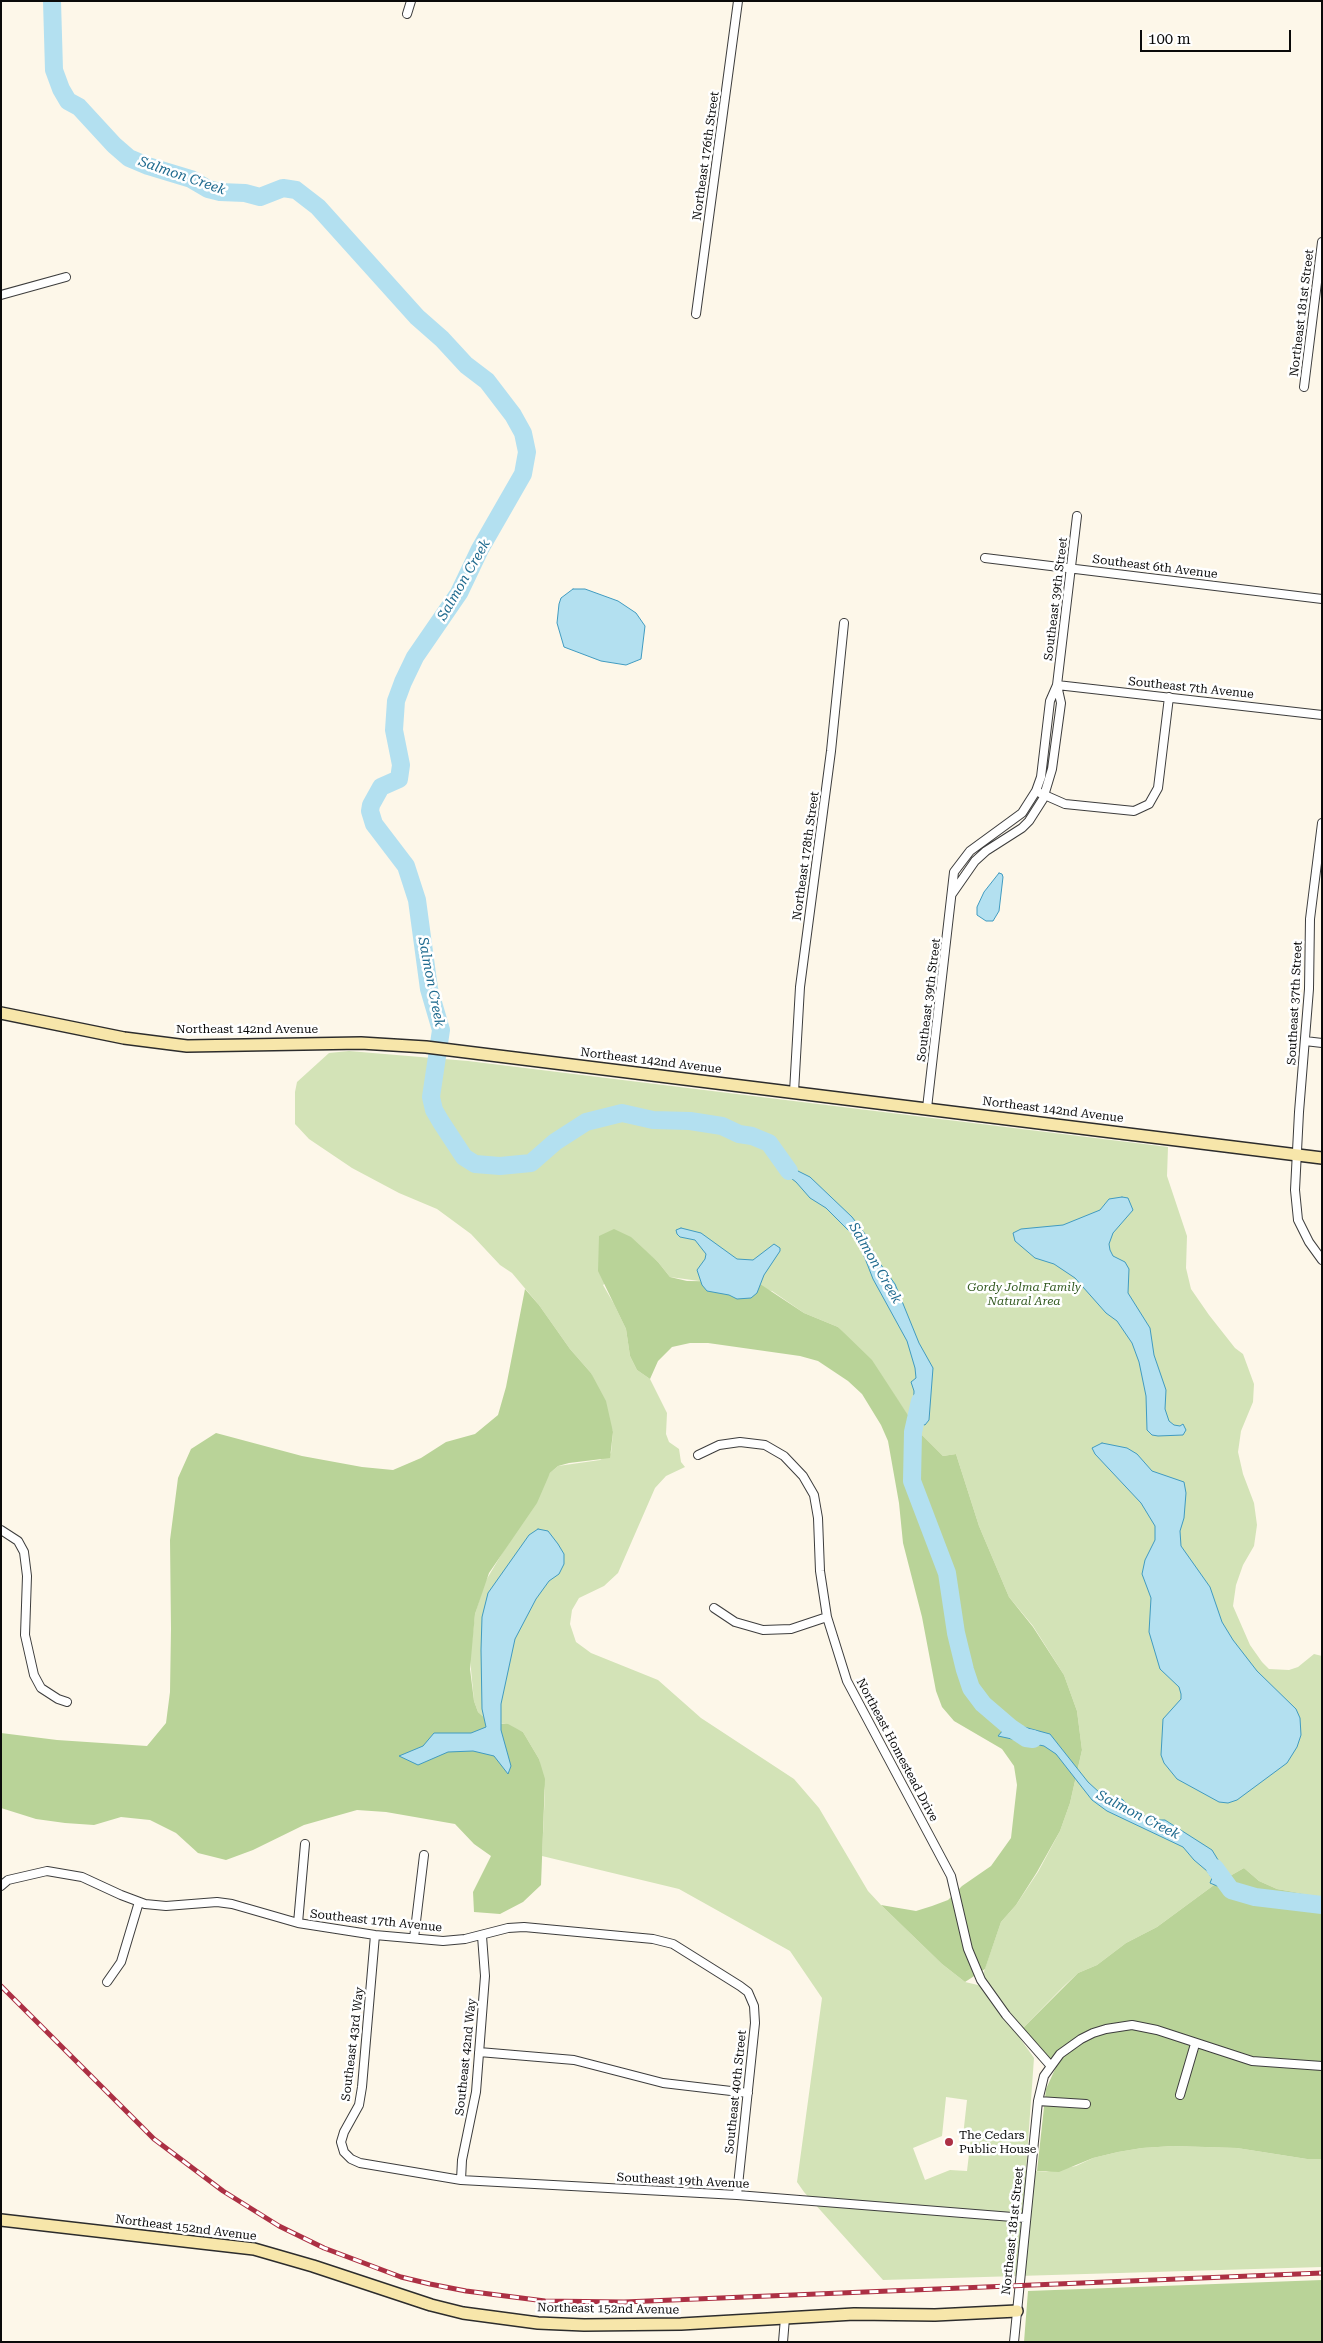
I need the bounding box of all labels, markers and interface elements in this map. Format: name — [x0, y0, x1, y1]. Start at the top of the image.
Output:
scale bar — [1143, 20, 1294, 52]
text: 100 m — [1148, 30, 1191, 48]
street label: Northeast 176th Street — [690, 90, 722, 222]
water label: Salmon Creek — [136, 153, 228, 199]
street label: Northeast 181st Street — [1287, 248, 1317, 378]
water label: Salmon Creek — [434, 536, 494, 624]
street label: Southeast 39th Street — [1041, 537, 1071, 661]
street label: Southeast 6th Avenue — [1092, 552, 1218, 582]
street label: Southeast 7th Avenue — [1128, 674, 1254, 702]
street label: Northeast 178th Street — [790, 790, 822, 922]
water label: Salmon Creek — [414, 936, 448, 1028]
street label: Southeast 39th Street — [914, 938, 944, 1062]
street label: Southeast 37th Street — [1285, 941, 1305, 1065]
street label: Northeast 142nd Avenue — [176, 1022, 318, 1036]
street label: Northeast 142nd Avenue — [580, 1045, 722, 1077]
street label: Northeast 142nd Avenue — [982, 1094, 1124, 1126]
water label: Salmon Creek — [845, 1219, 905, 1307]
park label: Gordy Jolma Family Natural Area — [967, 1280, 1081, 1308]
street label: Northeast Homestead Drive — [853, 1676, 941, 1824]
water label: Salmon Creek — [1094, 1787, 1182, 1843]
street label: Southeast 17th Avenue — [309, 1907, 443, 1935]
street label: Southeast 43rd Way — [339, 1986, 367, 2102]
street label: Southeast 42nd Way — [453, 1998, 479, 2116]
street label: Southeast 40th Street — [722, 2030, 750, 2154]
place label: The Cedars Public House — [959, 2128, 1036, 2156]
marker: The Cedars Public House — [943, 2136, 955, 2148]
street label: Northeast 181st Street — [999, 2166, 1027, 2296]
street label: Southeast 19th Avenue — [616, 2170, 750, 2192]
street label: Northeast 152nd Avenue — [115, 2212, 257, 2244]
street label: Northeast 152nd Avenue — [537, 2301, 679, 2317]

